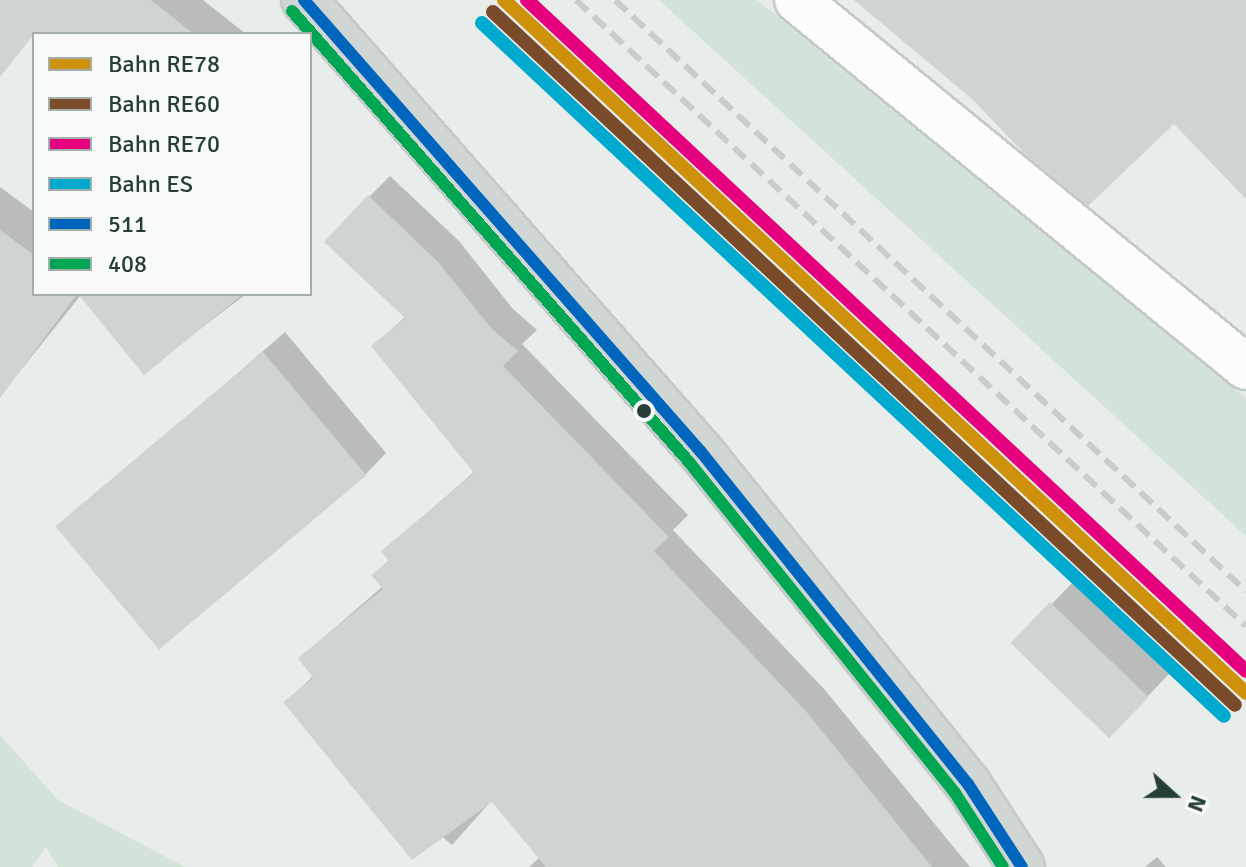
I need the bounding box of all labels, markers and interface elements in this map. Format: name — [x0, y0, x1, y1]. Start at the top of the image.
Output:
legend — [32, 32, 312, 296]
text: Bahn RE78 — [108, 49, 220, 79]
text: Bahn RE60 — [108, 89, 220, 119]
text: Bahn RE70 — [108, 129, 220, 159]
text: Bahn ES — [108, 169, 193, 199]
text: 511 — [108, 209, 147, 239]
text: 408 — [108, 249, 147, 279]
unlabelled marker — [636, 403, 652, 419]
north arrow — [1134, 755, 1214, 835]
text: N — [1182, 792, 1212, 816]

